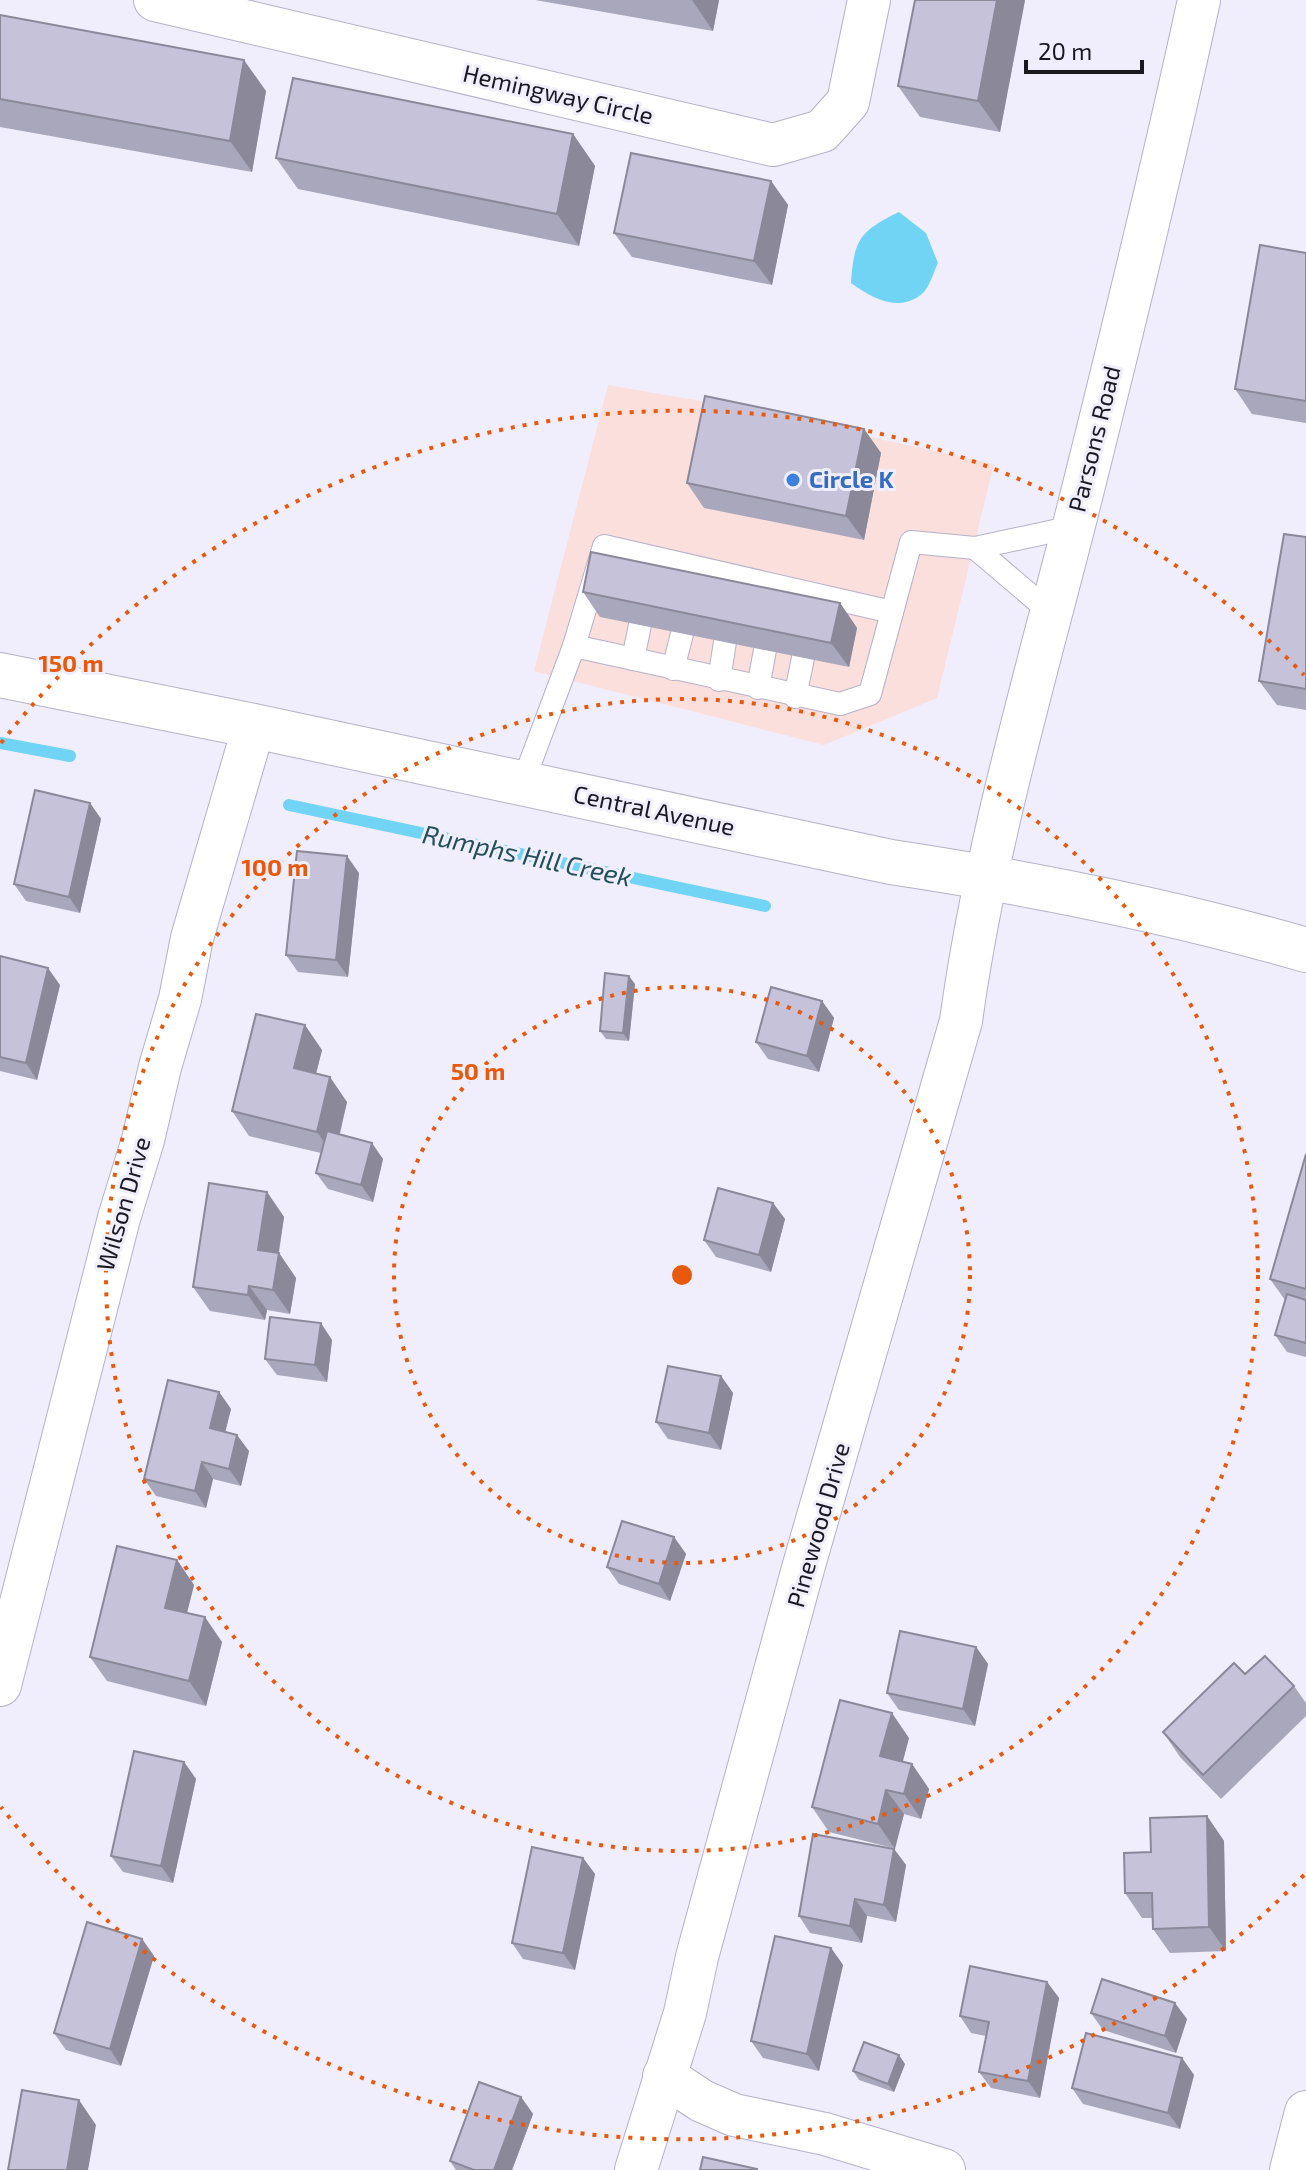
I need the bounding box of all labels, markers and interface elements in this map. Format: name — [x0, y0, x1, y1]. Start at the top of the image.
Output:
scale bar — [1026, 24, 1142, 74]
text: 20 m — [1038, 36, 1092, 65]
street label: Hemingway Circle — [460, 58, 656, 130]
street label: Parsons Road — [1061, 363, 1126, 515]
place label: Circle K — [809, 464, 895, 493]
marker: Circle K — [784, 471, 802, 489]
text: 150 m — [38, 648, 104, 677]
street label: Central Avenue — [571, 778, 738, 841]
water label: Rumphs Hill Creek — [420, 817, 635, 892]
text: 100 m — [242, 852, 308, 881]
text: 50 m — [451, 1056, 505, 1085]
street label: Wilson Drive — [90, 1133, 156, 1274]
centre of rings — [668, 1261, 696, 1289]
street label: Pinewood Drive — [780, 1439, 855, 1610]

